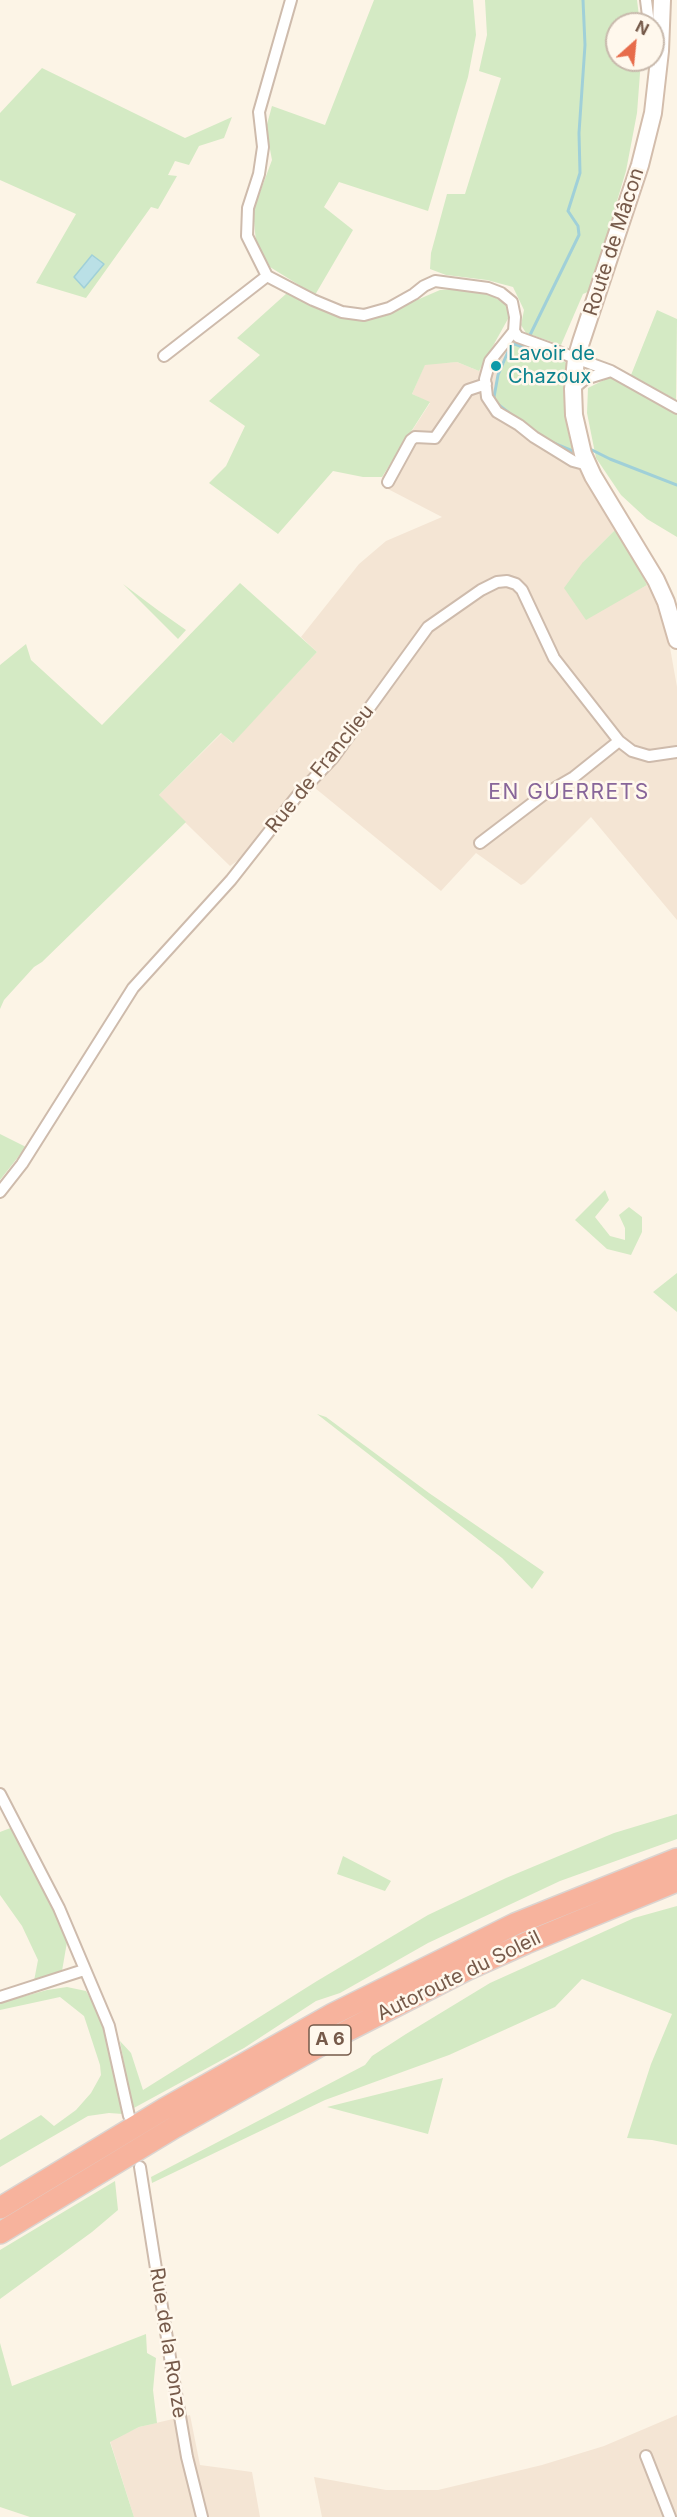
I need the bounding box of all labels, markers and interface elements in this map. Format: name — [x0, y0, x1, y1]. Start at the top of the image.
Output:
north arrow — [605, 12, 665, 72]
text: N — [632, 16, 652, 39]
street label: Route de Mâcon — [579, 165, 649, 319]
place label: Lavoir de Chazoux — [508, 342, 595, 389]
marker: Lavoir de Chazoux — [489, 359, 503, 373]
street label: Rue de Franclieu — [261, 700, 379, 838]
district label: EN GUERRETS — [488, 780, 650, 806]
street label: Autoroute du Soleil — [373, 1926, 545, 2026]
road number: A 6 — [309, 2025, 351, 2055]
street label: Rue de la Ronze — [144, 2266, 192, 2420]

